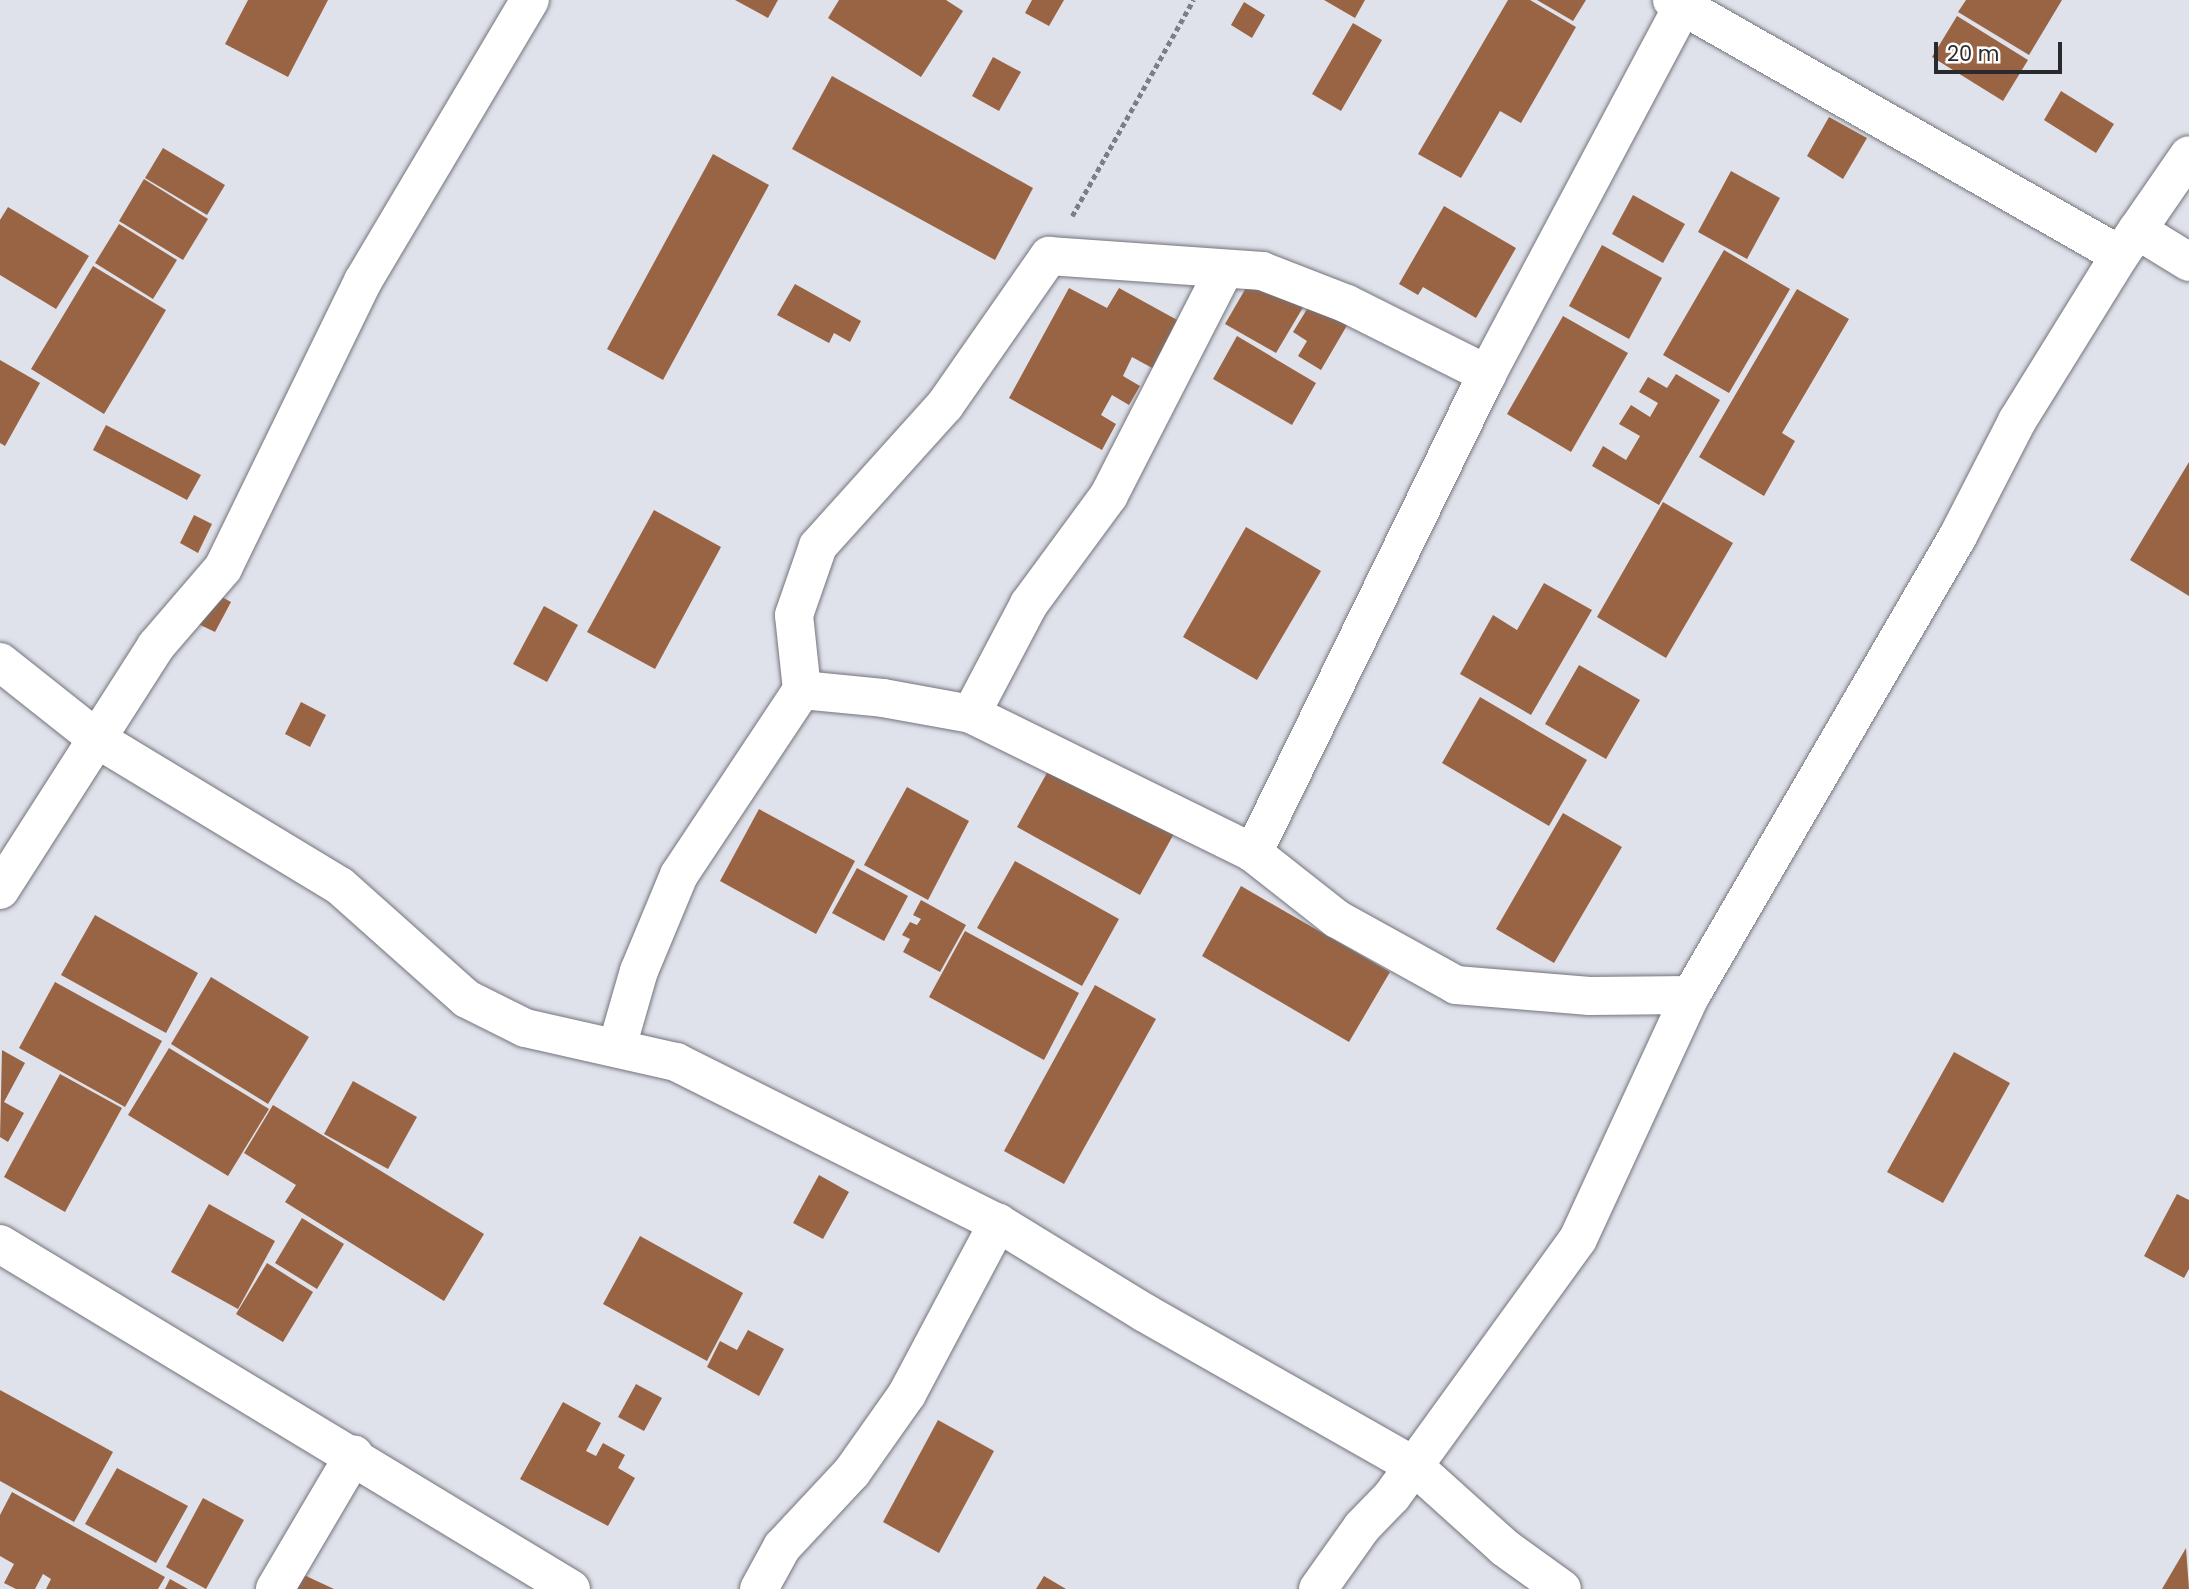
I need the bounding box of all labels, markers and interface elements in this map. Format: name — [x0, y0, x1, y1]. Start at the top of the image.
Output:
scale bar — [1937, 28, 2065, 72]
text: 20 m — [1947, 39, 2000, 68]

